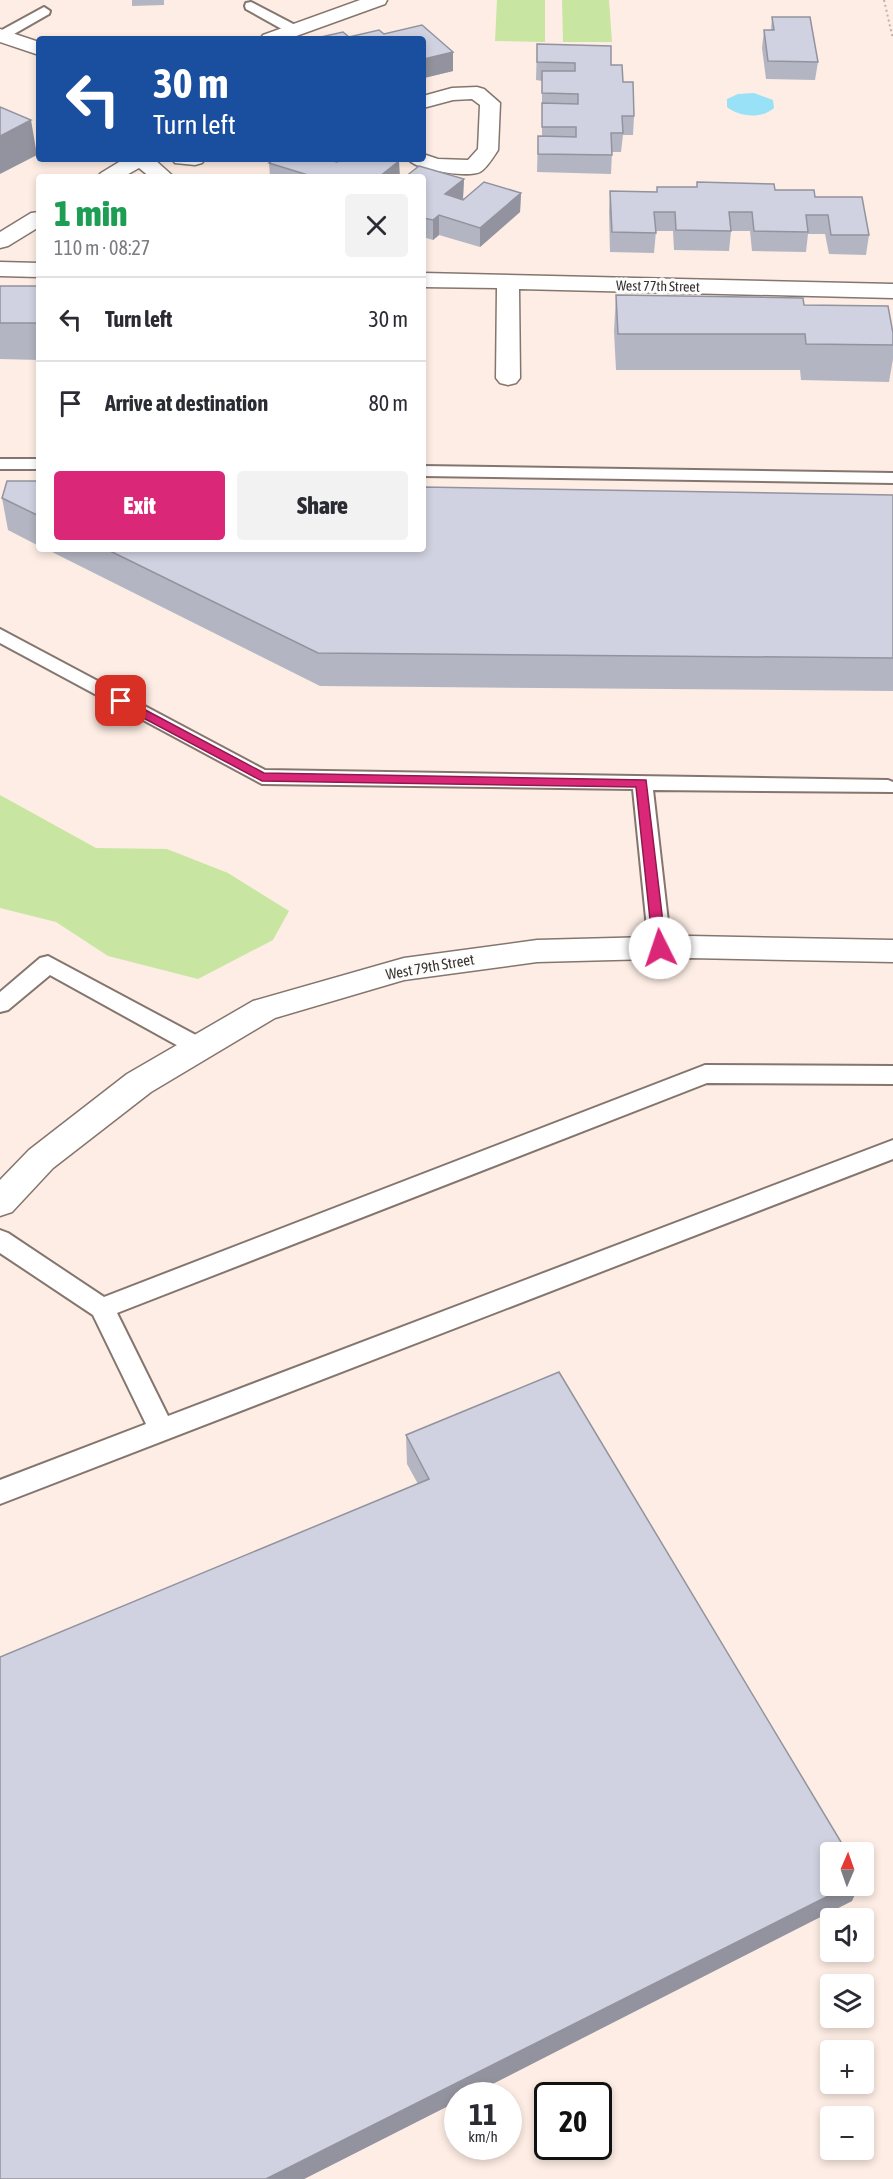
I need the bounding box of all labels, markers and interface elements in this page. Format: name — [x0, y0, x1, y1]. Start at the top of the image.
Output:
text: 30 m — [153, 59, 228, 107]
icon: left — [54, 60, 132, 138]
text: Turn left — [153, 109, 236, 140]
text: 1 min — [54, 192, 128, 234]
button: close — [345, 194, 408, 257]
text: 110 m · 08:27 — [54, 236, 150, 259]
street label: West 77th Street — [616, 277, 700, 295]
icon: left — [54, 303, 87, 336]
text: Turn left — [105, 306, 172, 332]
text: 30 m — [368, 306, 408, 332]
icon: arrive — [54, 387, 87, 420]
text: Arrive at destination — [105, 390, 268, 416]
text: 80 m — [368, 390, 408, 416]
button: Exit — [54, 471, 225, 540]
button: Share — [237, 471, 408, 540]
pin — [95, 675, 146, 726]
icon: arrive — [104, 684, 137, 717]
position arrow — [628, 916, 692, 980]
street label: West 79th Street — [384, 950, 475, 983]
north arrow — [820, 1842, 874, 1896]
map controls — [820, 1842, 874, 2160]
button: sound — [820, 1908, 874, 1962]
button: layers — [820, 1974, 874, 2028]
button: + — [820, 2040, 874, 2094]
speed limit sign: 20 — [534, 2082, 612, 2160]
text: 11 — [469, 2097, 497, 2131]
button: − — [820, 2106, 874, 2160]
text: km/h — [468, 2128, 498, 2145]

